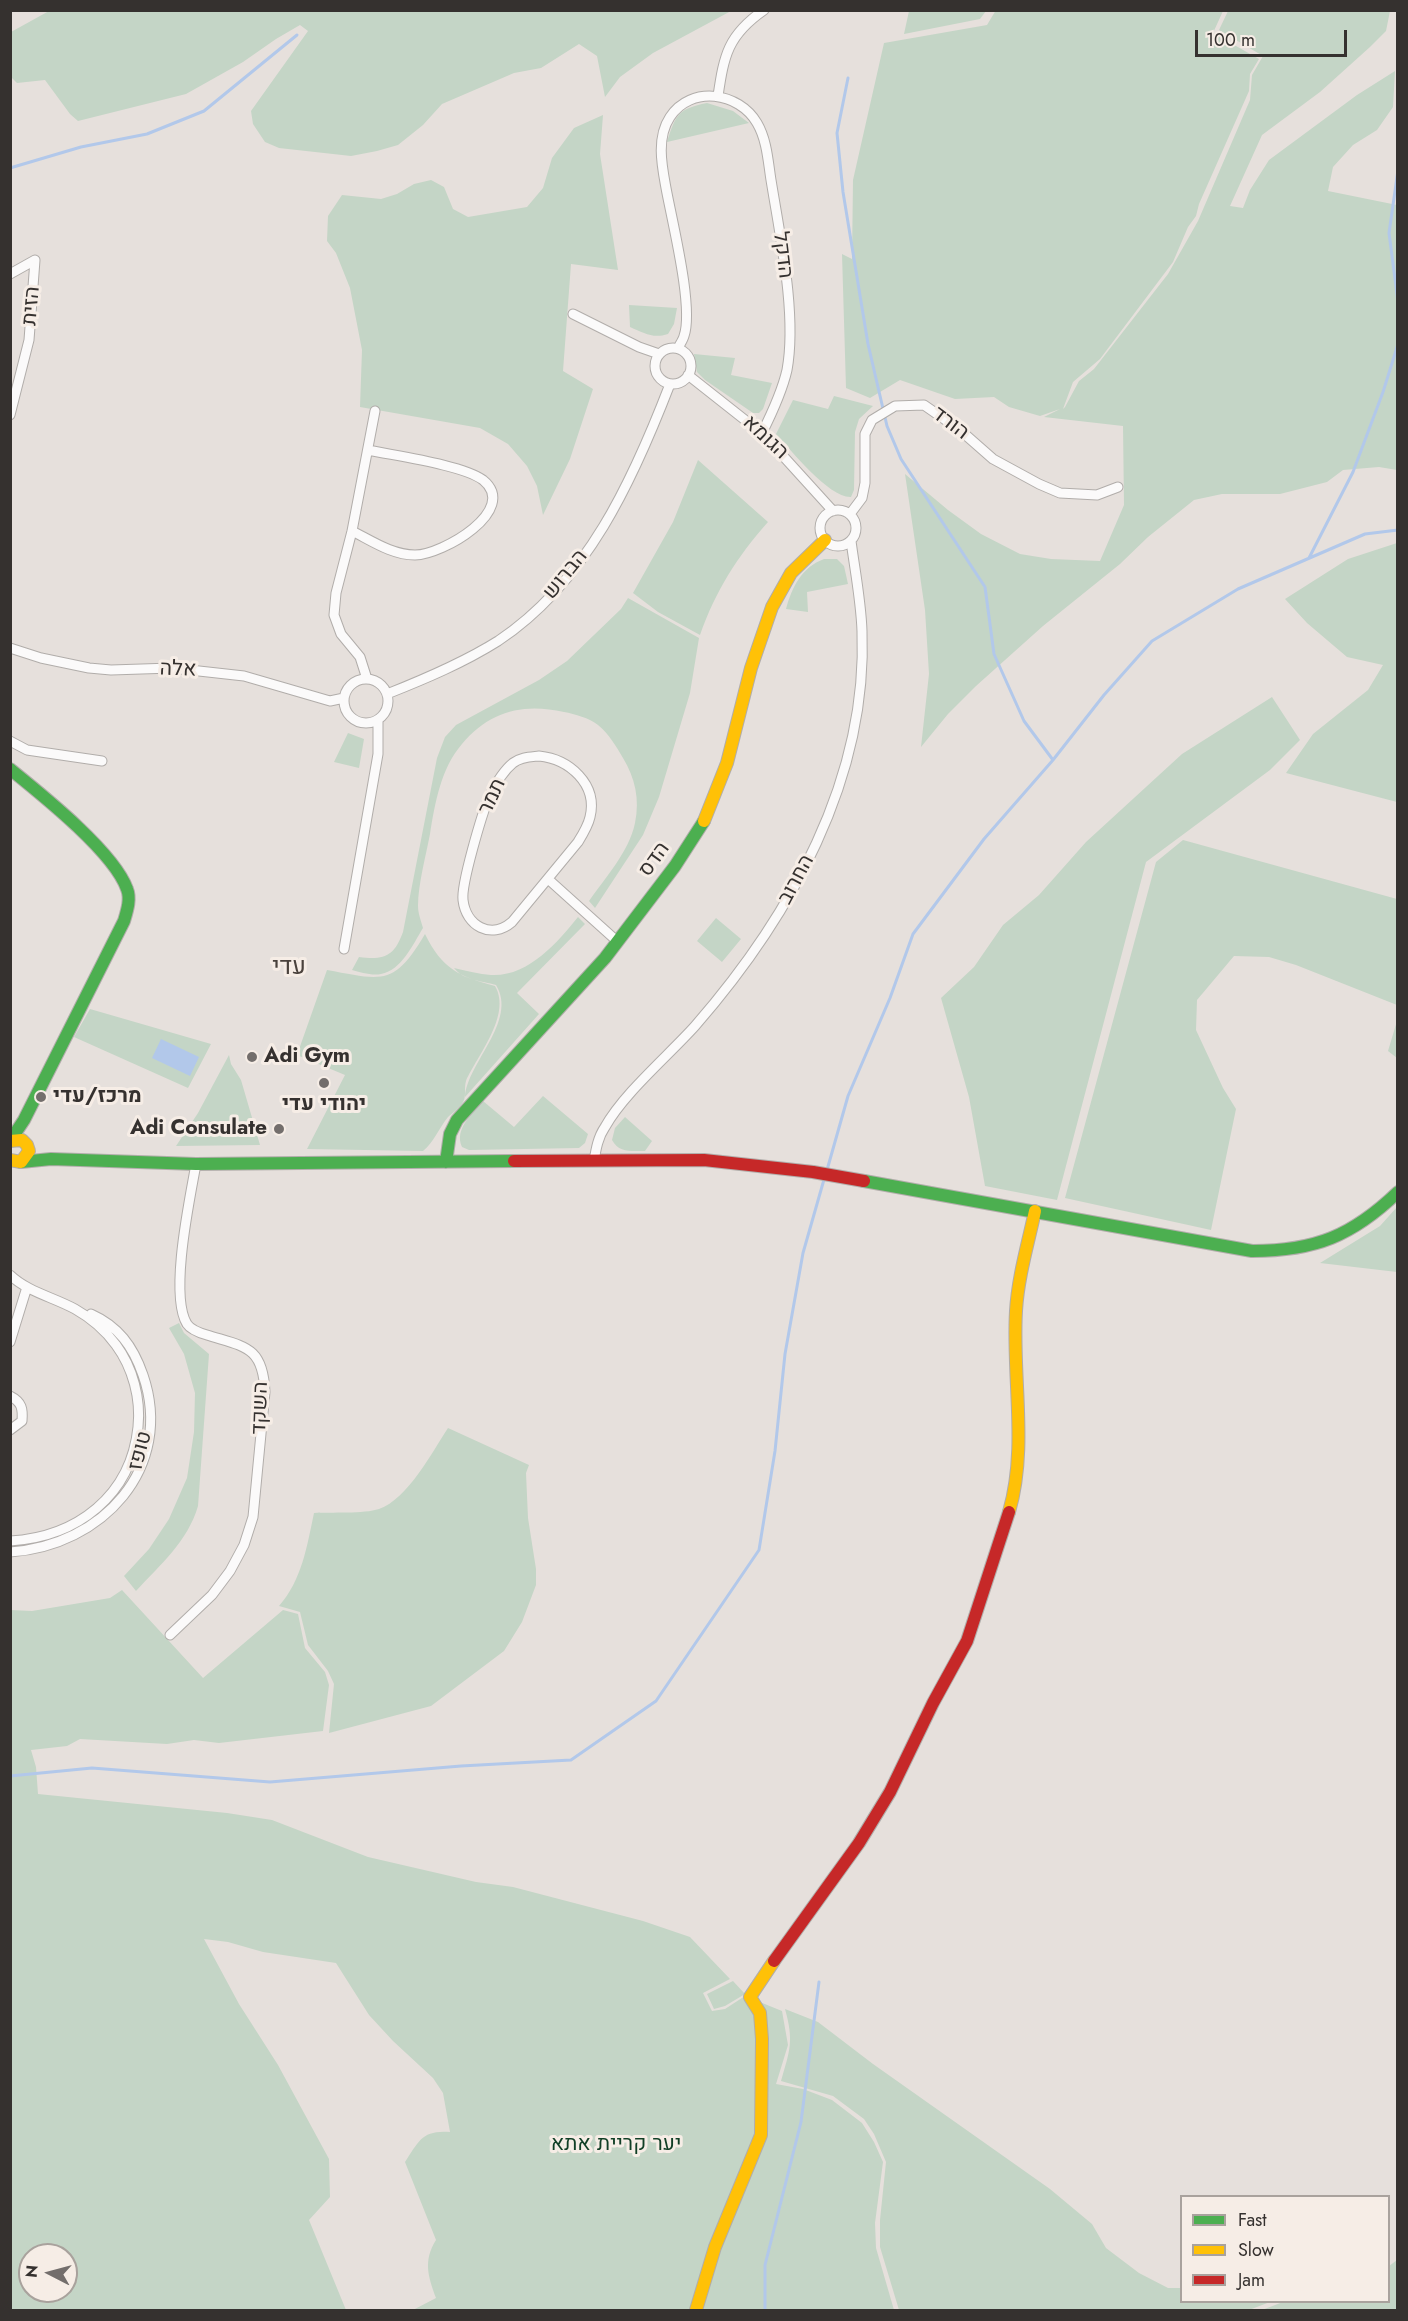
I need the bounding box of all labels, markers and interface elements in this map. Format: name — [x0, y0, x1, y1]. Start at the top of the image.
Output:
scale bar — [1198, 18, 1350, 56]
text: 100 m — [1206, 27, 1255, 53]
street label: הדקל — [767, 230, 797, 280]
street label: הזית — [18, 285, 46, 327]
street label: הורד — [927, 402, 973, 446]
street label: הגומא — [737, 411, 793, 465]
street label: הברוש — [538, 545, 594, 605]
street label: אלה — [159, 657, 197, 683]
street label: תמר — [474, 775, 512, 819]
street label: הדס — [634, 838, 676, 882]
street label: החרוב — [774, 851, 820, 909]
district label: עדי — [272, 954, 306, 982]
place label: Adi Gym — [264, 1044, 350, 1070]
marker: Adi Gym — [245, 1050, 259, 1064]
marker: יהודי עדי — [317, 1076, 331, 1090]
place label: מרכז/עדי — [53, 1084, 142, 1110]
marker: מרכז/עדי — [34, 1090, 48, 1104]
place label: יהודי עדי — [282, 1092, 366, 1118]
place label: Adi Consulate — [130, 1116, 267, 1142]
marker: Adi Consulate — [272, 1122, 286, 1136]
street label: השקד — [247, 1381, 275, 1435]
street label: טופז — [124, 1429, 158, 1473]
park label: יער קריית אתא — [551, 2132, 681, 2158]
legend — [1180, 2195, 1390, 2303]
text: Fast — [1238, 2207, 1267, 2233]
text: Slow — [1238, 2237, 1274, 2263]
north arrow — [18, 2243, 78, 2303]
text: N — [19, 2264, 44, 2279]
text: Jam — [1238, 2267, 1265, 2293]

